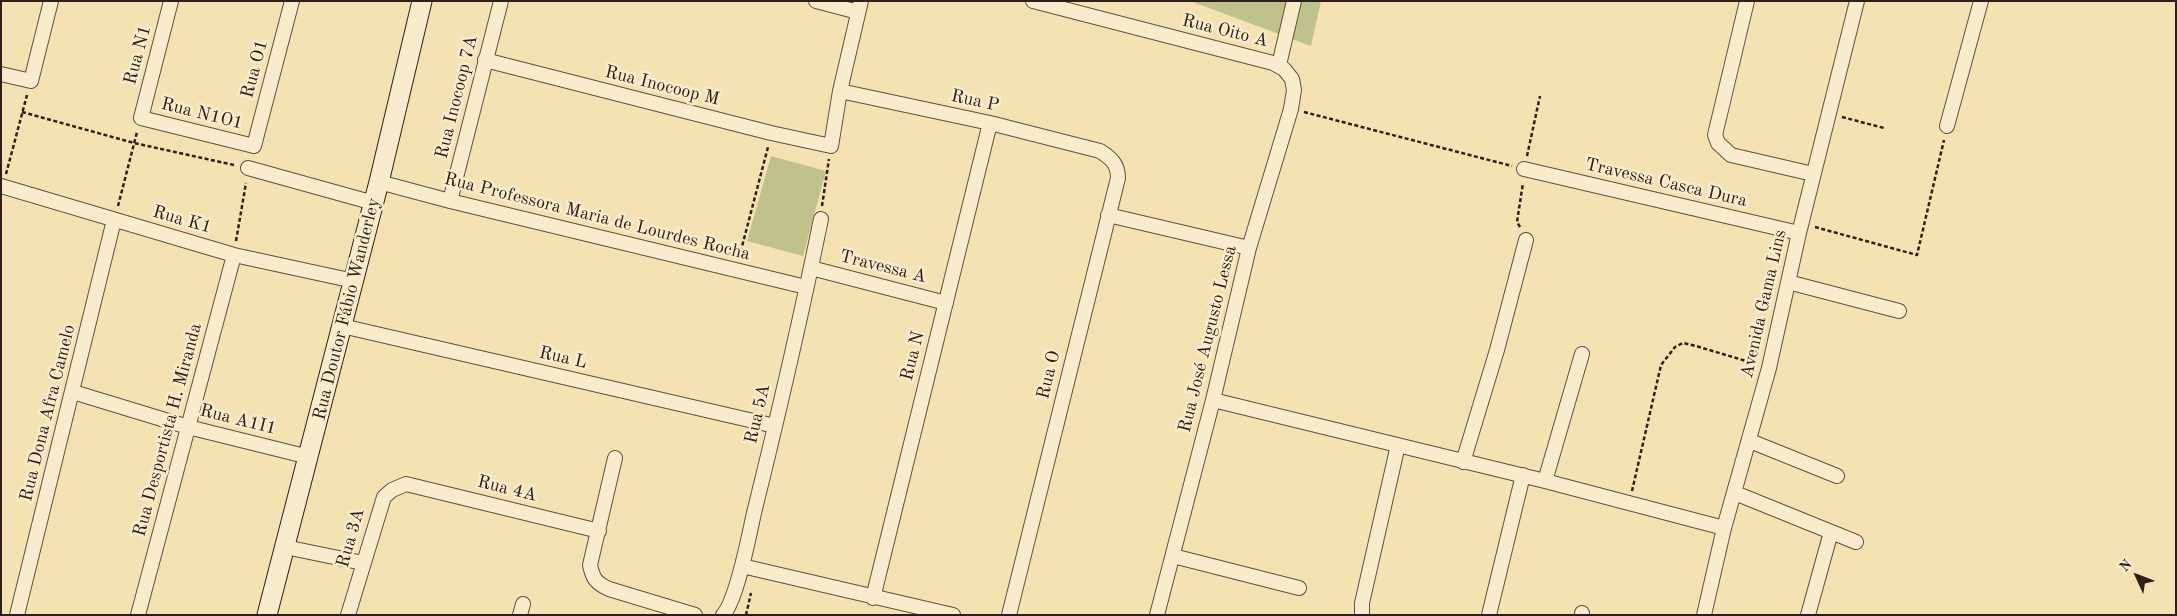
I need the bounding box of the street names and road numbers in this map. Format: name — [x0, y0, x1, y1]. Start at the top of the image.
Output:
street label: Rua Oito A — [1180, 10, 1270, 52]
street label: Rua N1 — [120, 23, 156, 87]
street label: Rua Inocoop 7A — [431, 33, 483, 161]
street label: Rua O1 — [237, 37, 273, 101]
street label: Rua Inocoop M — [602, 61, 722, 111]
street label: Rua P — [949, 85, 1001, 117]
street label: Rua N1O1 — [159, 93, 245, 135]
street label: Travessa Casca Dura — [1583, 154, 1749, 212]
street label: Rua Professora Maria de Lourdes Rocha — [442, 168, 752, 266]
street label: Rua Doutor Fábio Wanderley — [309, 195, 385, 423]
street label: Rua K1 — [150, 201, 214, 239]
street label: Avenida Gama Lins — [1736, 228, 1792, 380]
street label: Rua José Augusto Lessa — [1174, 243, 1242, 435]
street label: Travessa A — [837, 246, 929, 288]
street label: Rua Desportista H. Miranda — [129, 321, 207, 539]
street label: Rua Dona Afra Camelo — [16, 322, 80, 504]
street label: Rua N — [896, 329, 930, 383]
street label: Rua L — [537, 342, 589, 374]
street label: Rua O — [1033, 349, 1065, 401]
street label: Rua 5A — [741, 382, 775, 446]
street label: Rua A1I1 — [197, 400, 279, 440]
street label: Rua 4A — [475, 471, 539, 507]
street label: Rua 3A — [332, 506, 370, 570]

